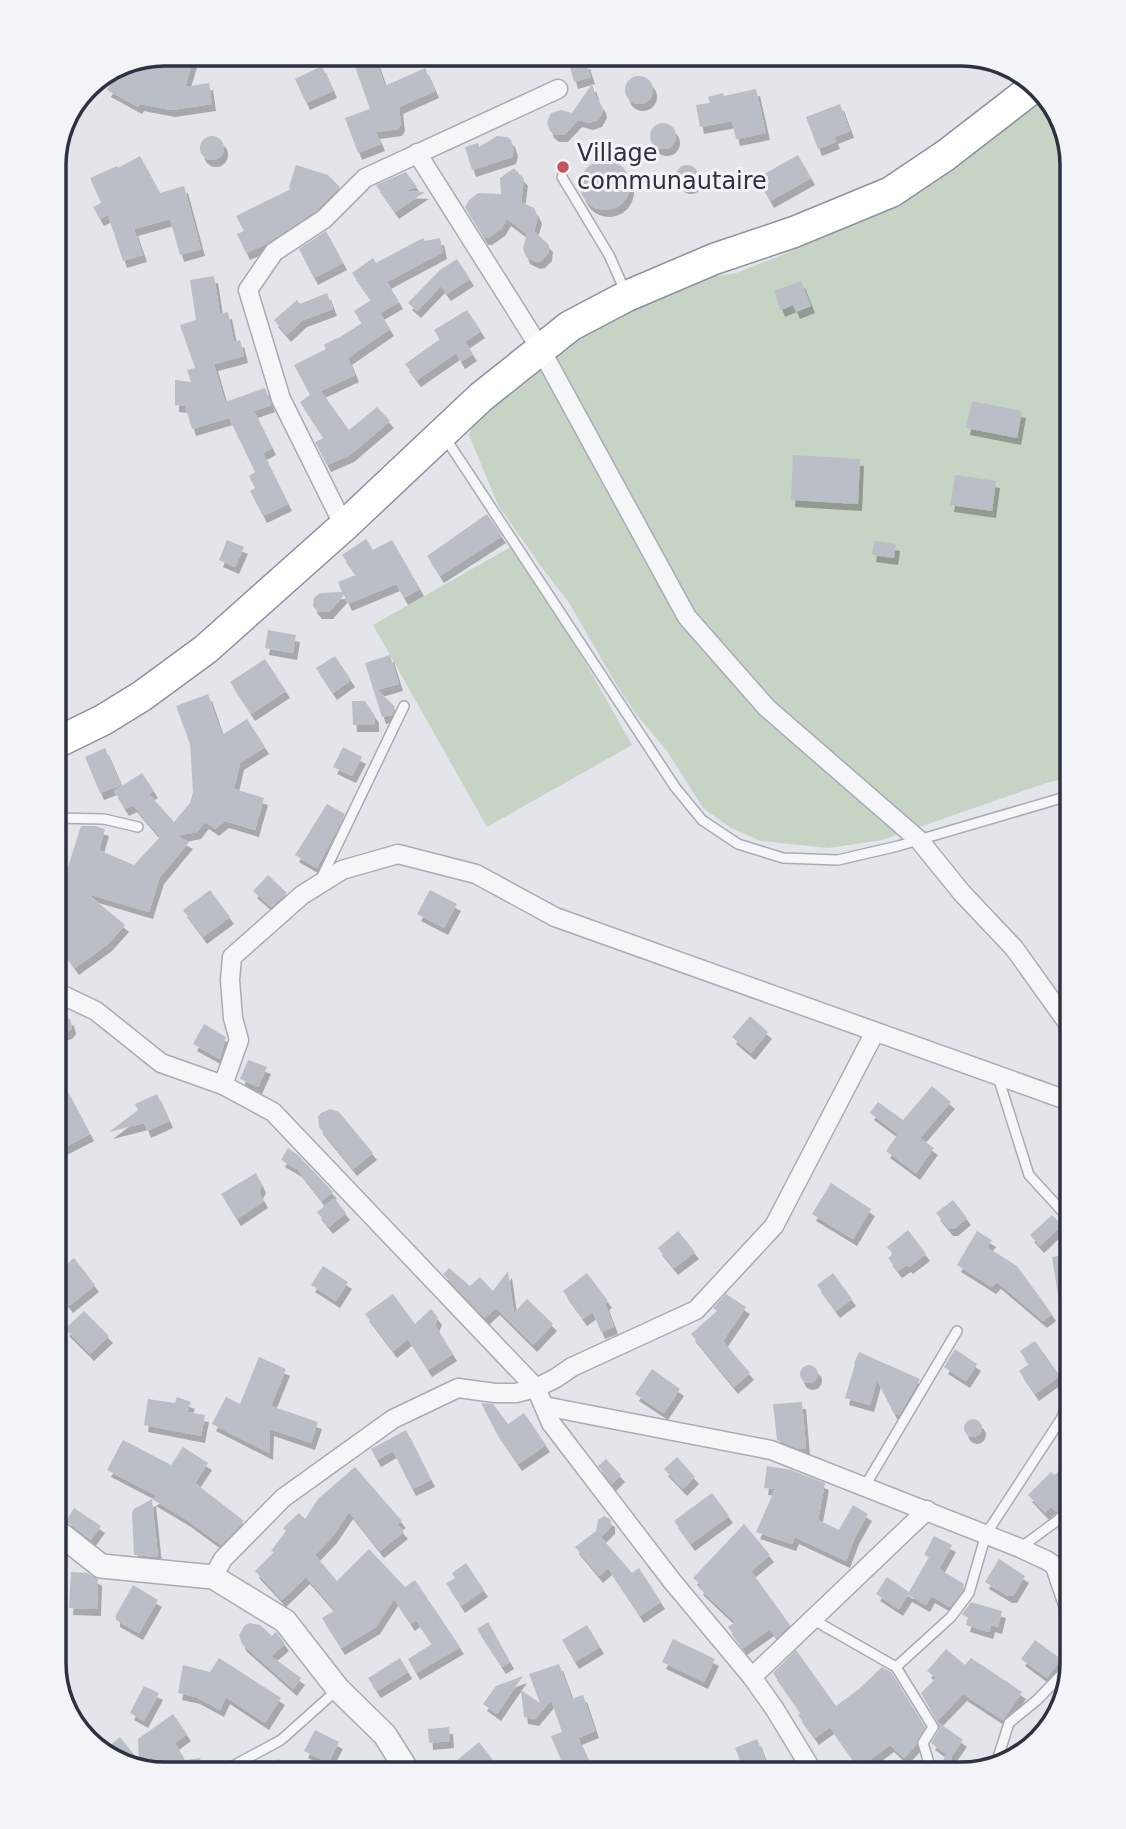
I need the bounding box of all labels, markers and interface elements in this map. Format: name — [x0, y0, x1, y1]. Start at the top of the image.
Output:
place label: Village communautaire — [577, 139, 767, 195]
marker: Village communautaire — [555, 159, 571, 175]

